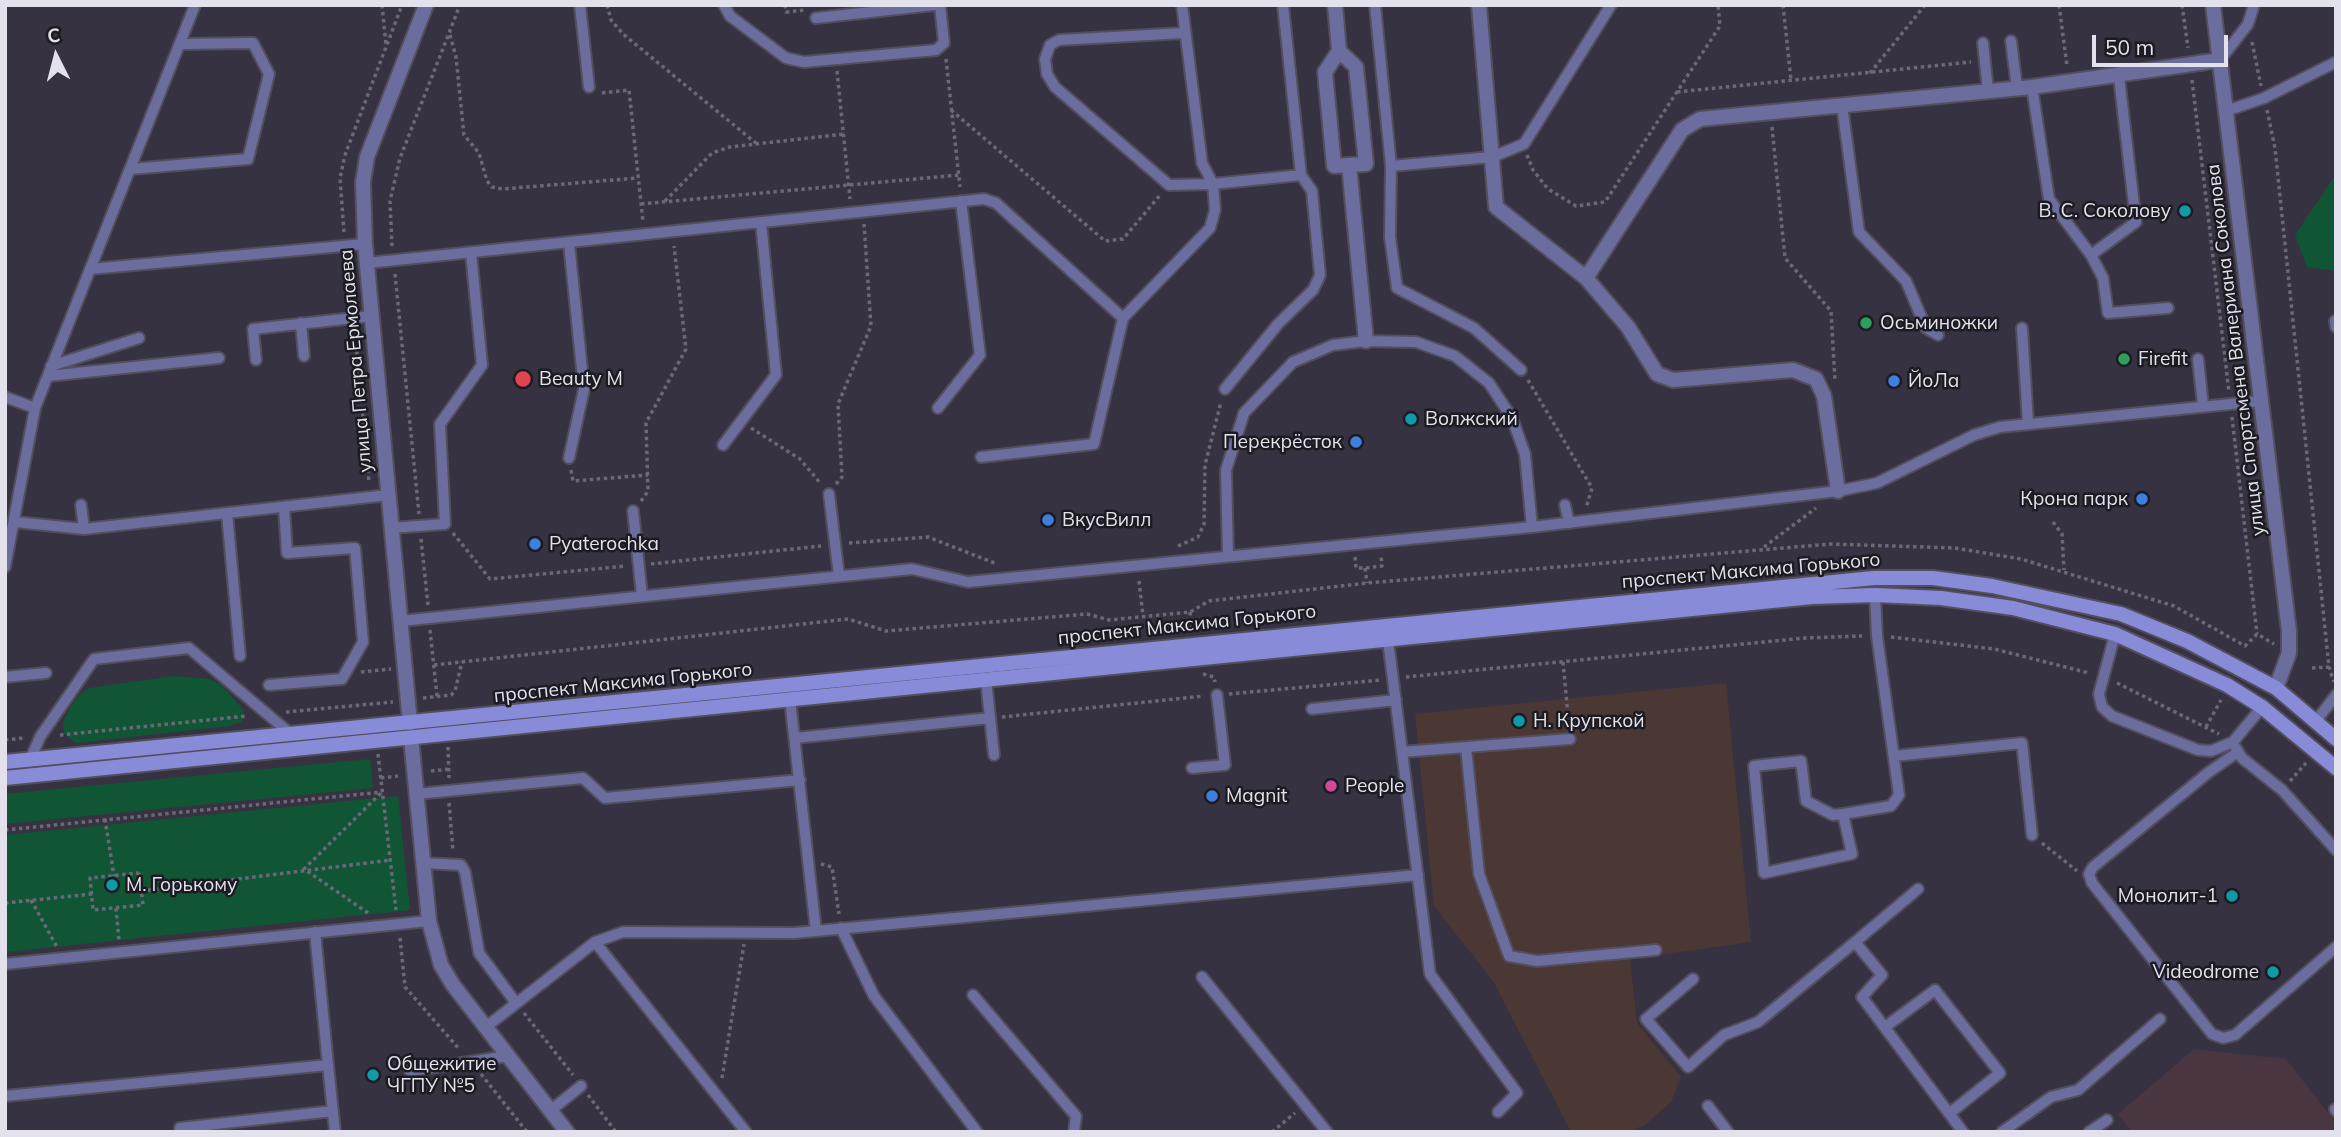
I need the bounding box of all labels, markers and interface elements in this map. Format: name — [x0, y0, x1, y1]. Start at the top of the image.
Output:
north arrow — [21, 21, 91, 91]
scale bar — [2096, 21, 2232, 65]
text: С — [46, 23, 62, 48]
text: 50 m — [2105, 34, 2154, 60]
street label: улица Спортсмена Валериана Соколова — [2202, 163, 2270, 537]
place label: В. С. Соколову — [2038, 200, 2171, 222]
marker: В. С. Соколову — [2177, 203, 2193, 219]
street label: улица Петра Ермолаева — [335, 248, 377, 474]
place label: Осьминожки — [1880, 312, 1998, 334]
marker: Осьминожки — [1858, 315, 1874, 331]
place label: Firefit — [2138, 348, 2188, 370]
marker: Firefit — [2116, 351, 2132, 367]
place label: Beauty M — [539, 368, 623, 390]
marker: Beauty M — [513, 369, 533, 389]
place label: ЙоЛа — [1908, 370, 1959, 392]
marker: ЙоЛа — [1886, 373, 1902, 389]
place label: Волжский — [1425, 408, 1518, 430]
marker: Волжский — [1403, 411, 1419, 427]
place label: Перекрёсток — [1223, 431, 1342, 453]
marker: Перекрёсток — [1348, 434, 1364, 450]
place label: Крона парк — [2020, 488, 2128, 510]
marker: Крона парк — [2134, 491, 2150, 507]
place label: ВкусВилл — [1062, 509, 1151, 531]
marker: ВкусВилл — [1040, 512, 1056, 528]
place label: Pyaterochka — [549, 533, 659, 555]
marker: Pyaterochka — [527, 536, 543, 552]
street label: проспект Максима Горького — [1621, 548, 1881, 594]
street label: проспект Максима Горького — [1057, 600, 1317, 650]
street label: проспект Максима Горького — [493, 658, 753, 708]
place label: Н. Крупской — [1533, 710, 1645, 732]
marker: Н. Крупской — [1511, 713, 1527, 729]
place label: People — [1345, 775, 1404, 797]
marker: People — [1323, 778, 1339, 794]
place label: Magnit — [1226, 785, 1287, 807]
marker: Magnit — [1204, 788, 1220, 804]
place label: М. Горькому — [126, 874, 237, 896]
marker: М. Горькому — [104, 877, 120, 893]
place label: Монолит-1 — [2118, 885, 2218, 907]
marker: Монолит-1 — [2224, 888, 2240, 904]
place label: Videodrome — [2153, 961, 2259, 983]
marker: Videodrome — [2265, 964, 2281, 980]
place label: Общежитие ЧГПУ №5 — [387, 1053, 496, 1097]
marker: Общежитие ЧГПУ №5 — [365, 1067, 381, 1083]

